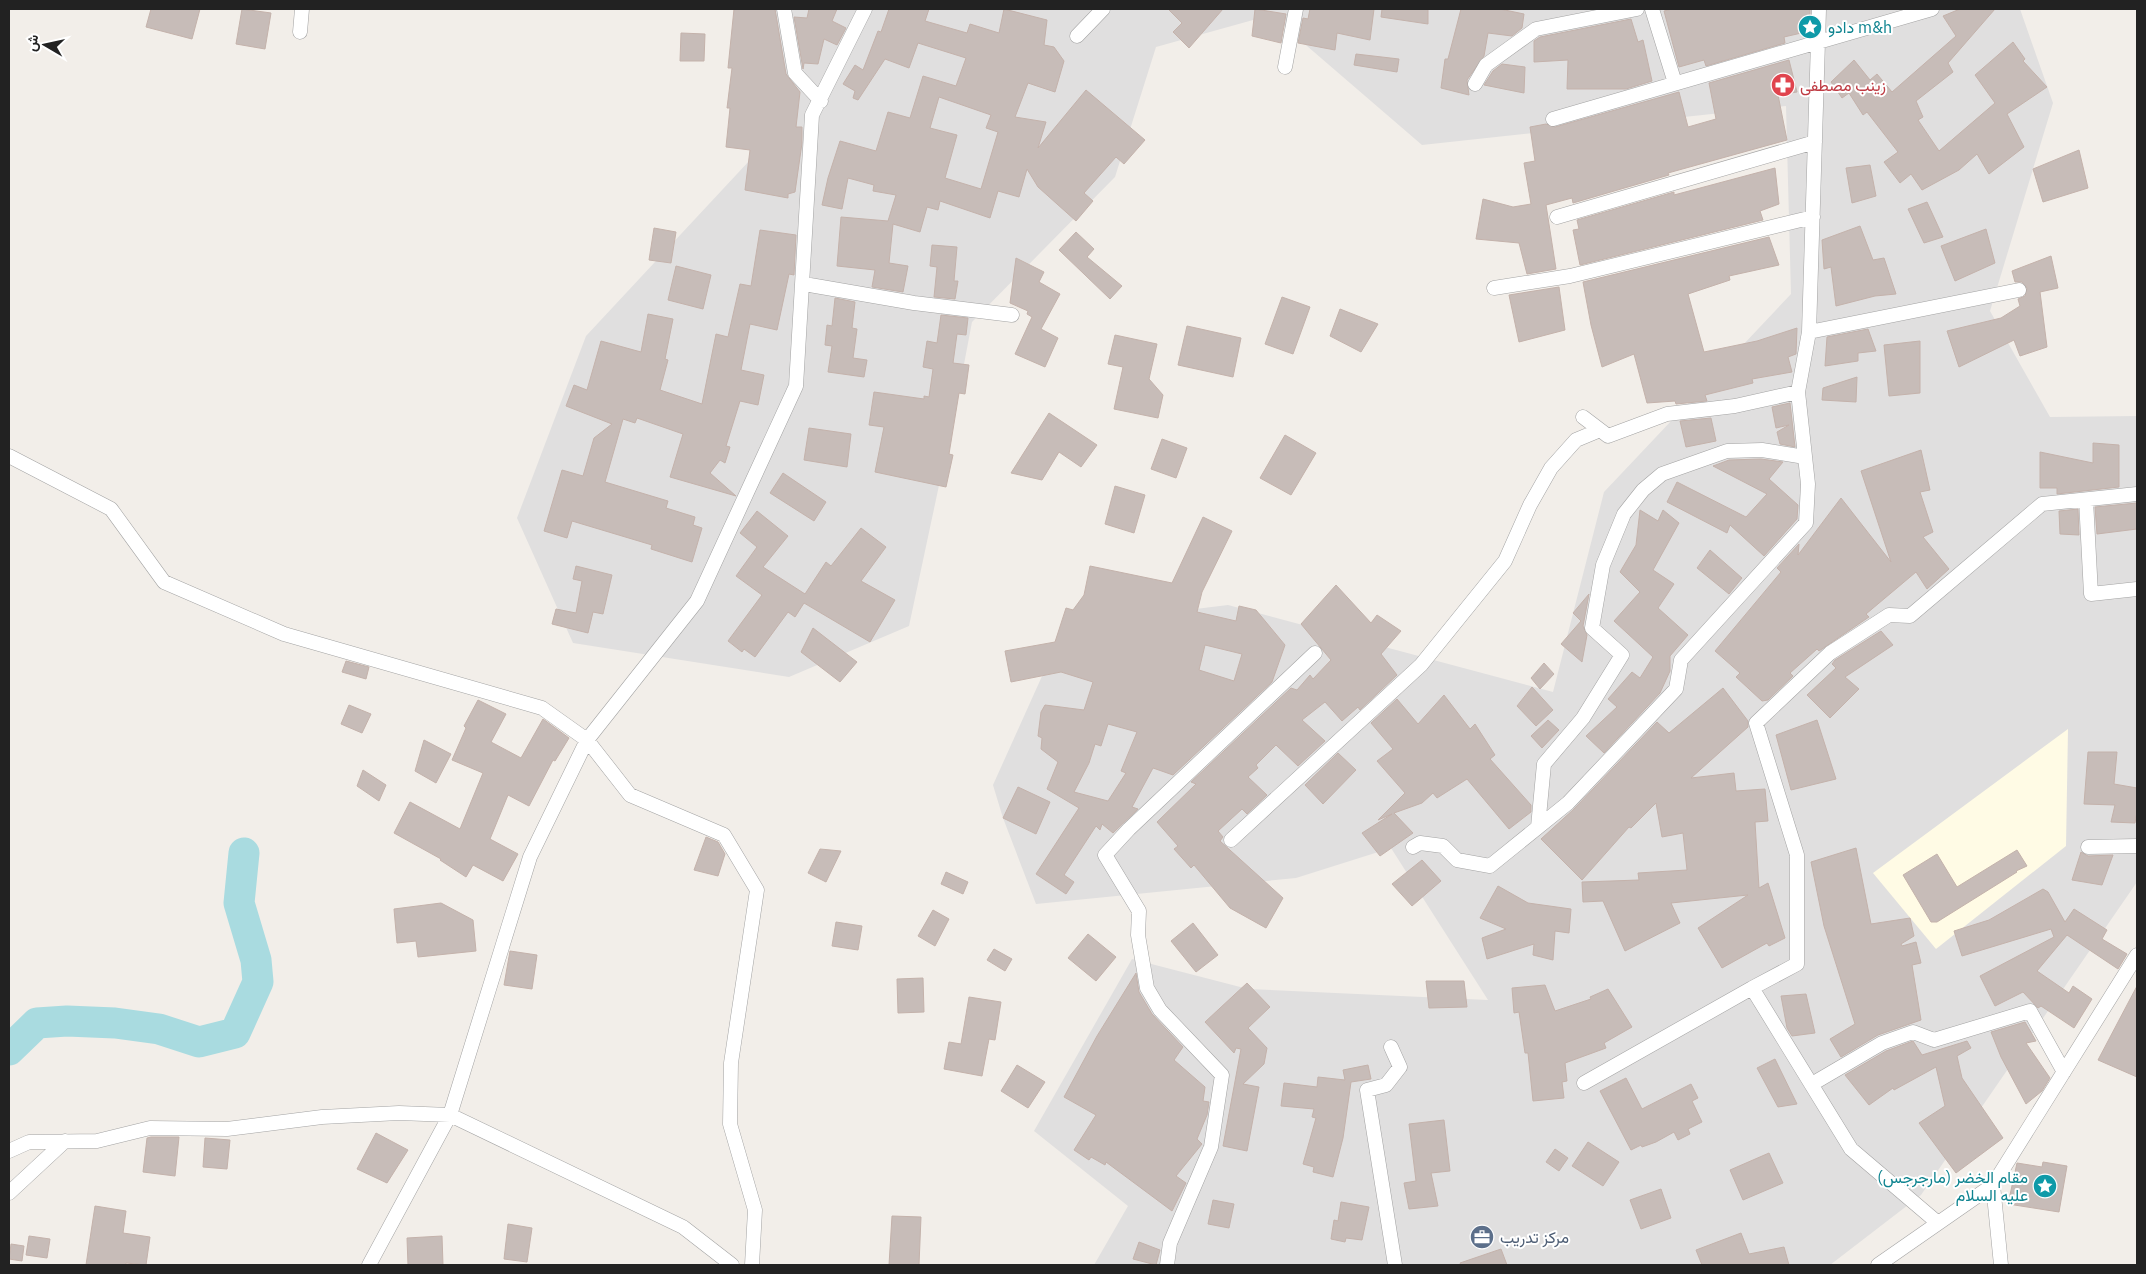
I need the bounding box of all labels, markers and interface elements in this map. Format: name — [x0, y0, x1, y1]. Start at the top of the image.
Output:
place icon: دادو m&h — [1797, 14, 1823, 40]
place label: دادو m&h — [1828, 17, 1892, 38]
north arrow — [20, 20, 70, 70]
text: ش — [22, 33, 42, 53]
pharmacy icon: زينب مصطفى — [1770, 72, 1796, 98]
place label: زينب مصطفى — [1800, 75, 1886, 96]
place label: مقام الخضر (مارجرجس) عليه السلام — [1877, 1167, 2028, 1206]
place icon: مقام الخضر (مارجرجس) عليه السلام — [2032, 1173, 2058, 1199]
office icon: مركز تدريب — [1469, 1224, 1495, 1250]
place label: مركز تدريب — [1500, 1227, 1569, 1248]

